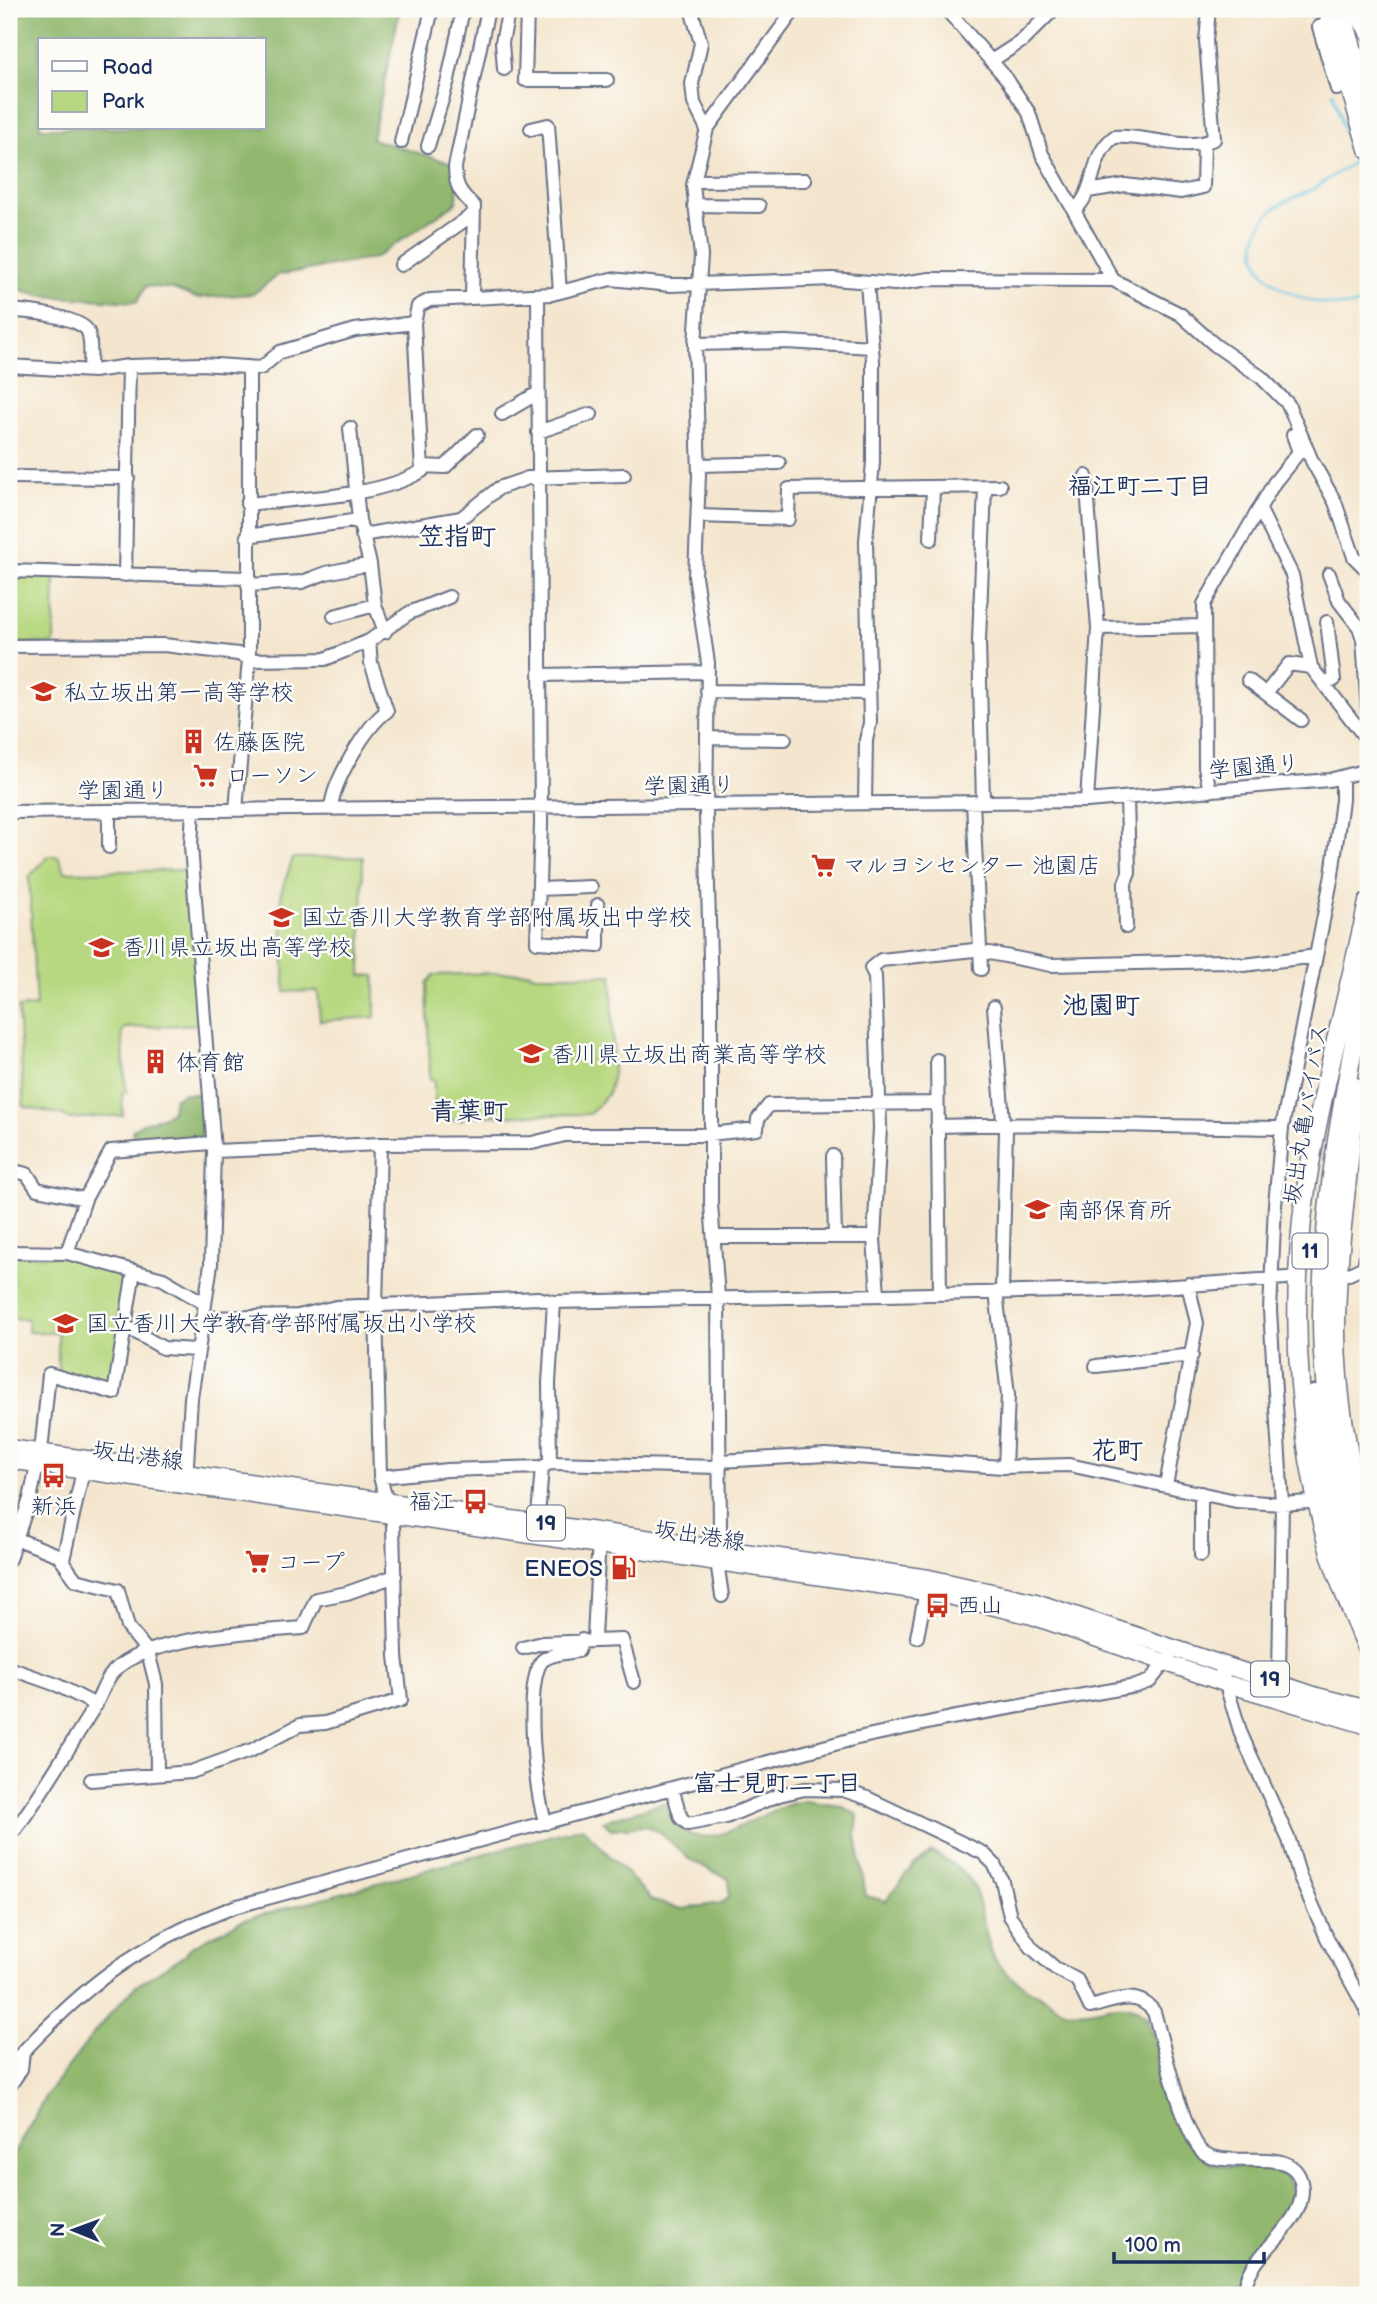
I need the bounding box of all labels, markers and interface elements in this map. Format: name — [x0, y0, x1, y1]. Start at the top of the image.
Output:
legend — [38, 38, 266, 130]
text: Road — [102, 55, 153, 80]
text: Park — [102, 89, 145, 114]
district label: 福江町二丁目 — [1068, 472, 1212, 501]
district label: 笠指町 — [418, 522, 496, 553]
school or university icon: 私立坂出第一高等学校 — [30, 678, 58, 706]
place label: 私立坂出第一高等学校 — [64, 679, 294, 707]
building icon: 佐藤医院 — [179, 728, 207, 756]
place label: 佐藤医院 — [213, 729, 305, 757]
street label: 学園通り — [1207, 749, 1301, 785]
supermarket icon: ローソン — [192, 761, 220, 789]
place label: ローソン — [226, 762, 318, 790]
street label: 学園通り — [643, 771, 735, 801]
street label: 学園通り — [77, 777, 169, 805]
supermarket icon: マルヨシセンター 池園店 — [809, 851, 837, 879]
place label: マルヨシセンター 池園店 — [843, 852, 1101, 880]
school or university icon: 国立香川大学教育学部附属坂出中学校 — [267, 903, 295, 931]
place label: 国立香川大学教育学部附属坂出中学校 — [301, 904, 692, 932]
school or university icon: 香川県立坂出高等学校 — [88, 933, 116, 961]
place label: 香川県立坂出高等学校 — [122, 934, 352, 962]
district label: 池園町 — [1062, 991, 1140, 1022]
street label: 坂出丸亀バイパス — [1278, 1021, 1334, 1207]
school or university icon: 香川県立坂出商業高等学校 — [517, 1040, 545, 1068]
place label: 香川県立坂出商業高等学校 — [551, 1041, 827, 1069]
building icon: 体育館 — [142, 1048, 170, 1076]
place label: 体育館 — [176, 1049, 245, 1077]
district label: 青葉町 — [430, 1097, 508, 1128]
school or university icon: 南部保育所 — [1023, 1196, 1051, 1224]
place label: 南部保育所 — [1057, 1197, 1172, 1225]
road number: 11 — [1292, 1234, 1328, 1268]
school or university icon: 国立香川大学教育学部附属坂出小学校 — [52, 1309, 80, 1337]
place label: 国立香川大学教育学部附属坂出小学校 — [86, 1310, 477, 1338]
street label: 坂出港線 — [90, 1436, 185, 1476]
district label: 花町 — [1091, 1436, 1143, 1467]
bus stop icon: 新浜 — [40, 1462, 68, 1490]
bus stop icon: 福江 — [461, 1487, 489, 1515]
place label: 福江 — [409, 1488, 455, 1516]
place label: 新浜 — [31, 1493, 77, 1521]
road number: 19 — [527, 1506, 565, 1540]
street label: 坂出港線 — [652, 1515, 747, 1557]
supermarket icon: コープ — [243, 1548, 271, 1576]
place label: コープ — [277, 1549, 345, 1577]
fuel station icon: ENEOS — [609, 1554, 637, 1582]
place label: ENEOS — [524, 1555, 603, 1583]
bus stop icon: 西山 — [923, 1591, 951, 1619]
place label: 西山 — [957, 1592, 1003, 1620]
road number: 19 — [1251, 1662, 1289, 1696]
district label: 富士見町二丁目 — [693, 1769, 861, 1798]
north arrow — [38, 2196, 108, 2266]
scale bar — [1114, 2220, 1265, 2264]
text: N — [47, 2222, 70, 2237]
text: 100 m — [1125, 2233, 1181, 2258]

